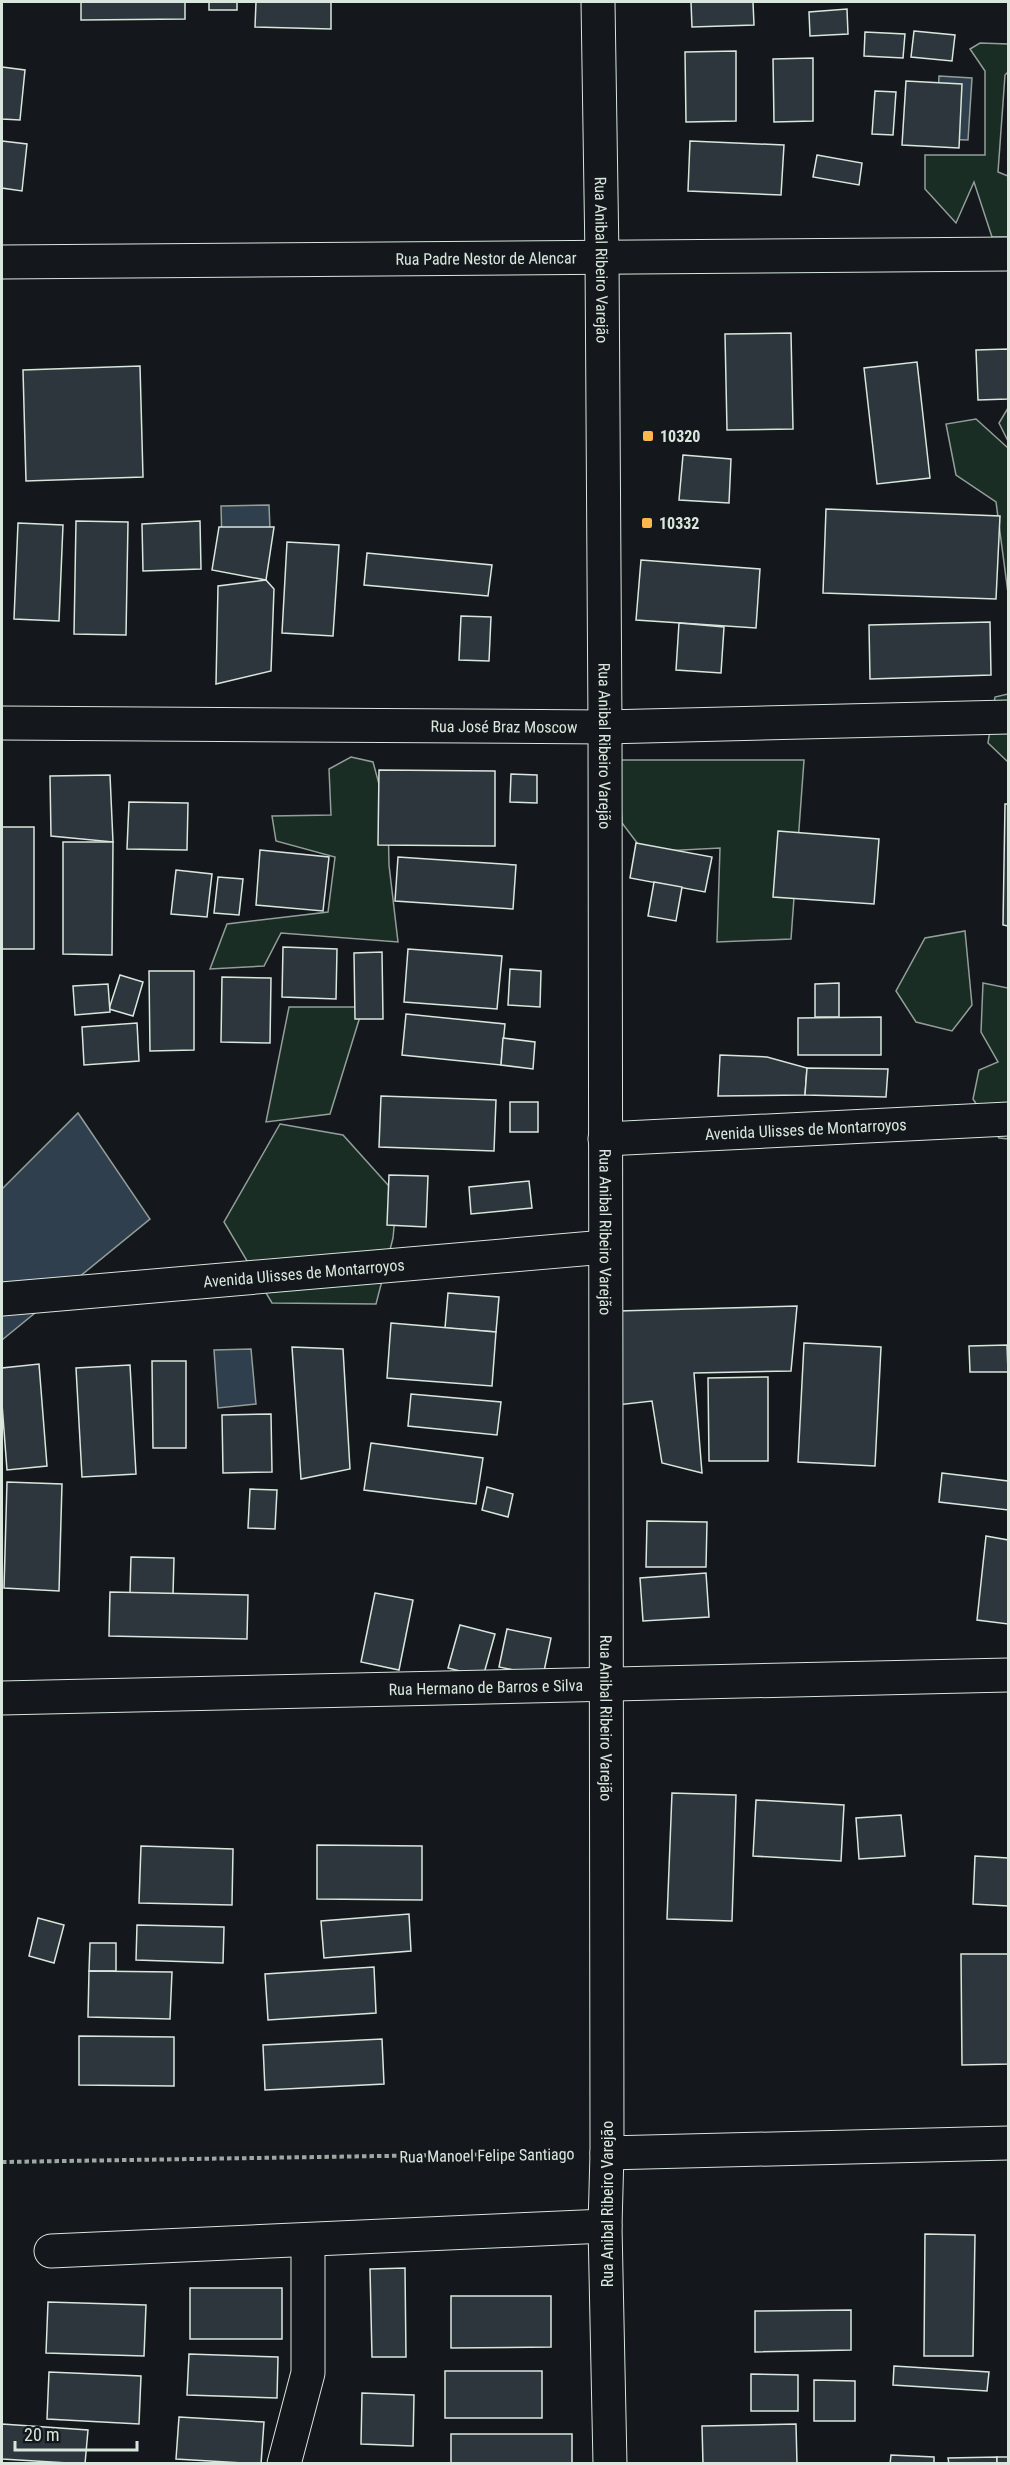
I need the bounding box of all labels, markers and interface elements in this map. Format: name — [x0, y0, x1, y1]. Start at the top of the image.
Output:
street label: Rua Anibal Ribeiro Varejão — [591, 177, 612, 343]
street label: Rua Padre Nestor de Alencar — [395, 248, 577, 269]
place label: 10320 — [660, 427, 700, 446]
marker: 10320 — [641, 429, 655, 443]
place label: 10332 — [659, 514, 699, 533]
marker: 10332 — [640, 516, 654, 530]
street label: Rua Anibal Ribeiro Varejão — [595, 663, 614, 829]
street label: Rua José Braz Moscow — [431, 717, 577, 737]
street label: Avenida Ulisses de Montarroyos — [704, 1115, 907, 1144]
street label: Rua Anibal Ribeiro Varejão — [596, 1149, 615, 1315]
street label: Avenida Ulisses de Montarroyos — [202, 1255, 405, 1292]
street label: Rua Anibal Ribeiro Varejão — [596, 1635, 616, 1801]
street label: Rua Hermano de Barros e Silva — [389, 1676, 583, 1699]
street label: Rua Anibal Ribeiro Varejão — [598, 2121, 617, 2287]
street label: Rua Manoel Felipe Santiago — [399, 2144, 575, 2167]
scale bar — [15, 2414, 136, 2452]
text: 20 m — [24, 2424, 59, 2445]

